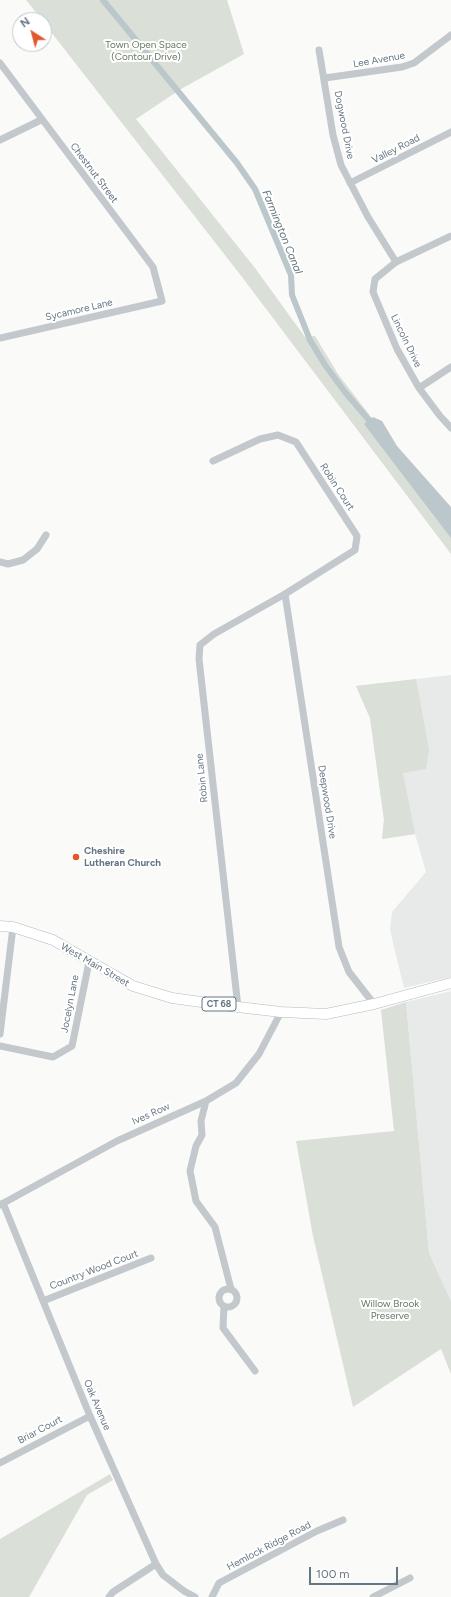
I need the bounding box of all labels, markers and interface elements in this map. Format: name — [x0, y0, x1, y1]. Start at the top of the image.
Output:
north arrow — [12, 12, 52, 52]
text: N — [18, 15, 32, 30]
park label: Town Open Space (Contour Drive) — [105, 39, 187, 62]
street label: Lee Avenue — [352, 50, 406, 70]
street label: Dogwood Drive — [331, 90, 357, 160]
street label: Valley Road — [370, 132, 422, 166]
street label: Chestnut Street — [68, 141, 120, 205]
water label: Farmington Canal — [259, 188, 305, 276]
street label: Sycamore Lane — [44, 296, 114, 324]
street label: Lincoln Drive — [388, 312, 424, 370]
street label: Robin Court — [317, 461, 357, 513]
street label: Robin Lane — [193, 753, 211, 803]
street label: Deepwood Drive — [315, 764, 339, 840]
place label: Cheshire Lutheran Church — [84, 845, 161, 868]
marker: Cheshire Lutheran Church — [71, 852, 81, 862]
street label: West Main Street — [58, 940, 132, 990]
street label: Jocelyn Lane — [59, 974, 81, 1034]
road number: CT 68 — [202, 997, 236, 1011]
street label: Ives Row — [130, 1100, 172, 1128]
street label: Country Wood Court — [48, 1248, 140, 1292]
park label: Willow Brook Preserve — [361, 1298, 419, 1322]
street label: Oak Avenue — [81, 1378, 113, 1432]
street label: Briar Court — [16, 1413, 64, 1447]
street label: Hemlock Ridge Road — [225, 1519, 313, 1573]
scale bar — [311, 1559, 400, 1585]
text: 100 m — [316, 1567, 350, 1581]

